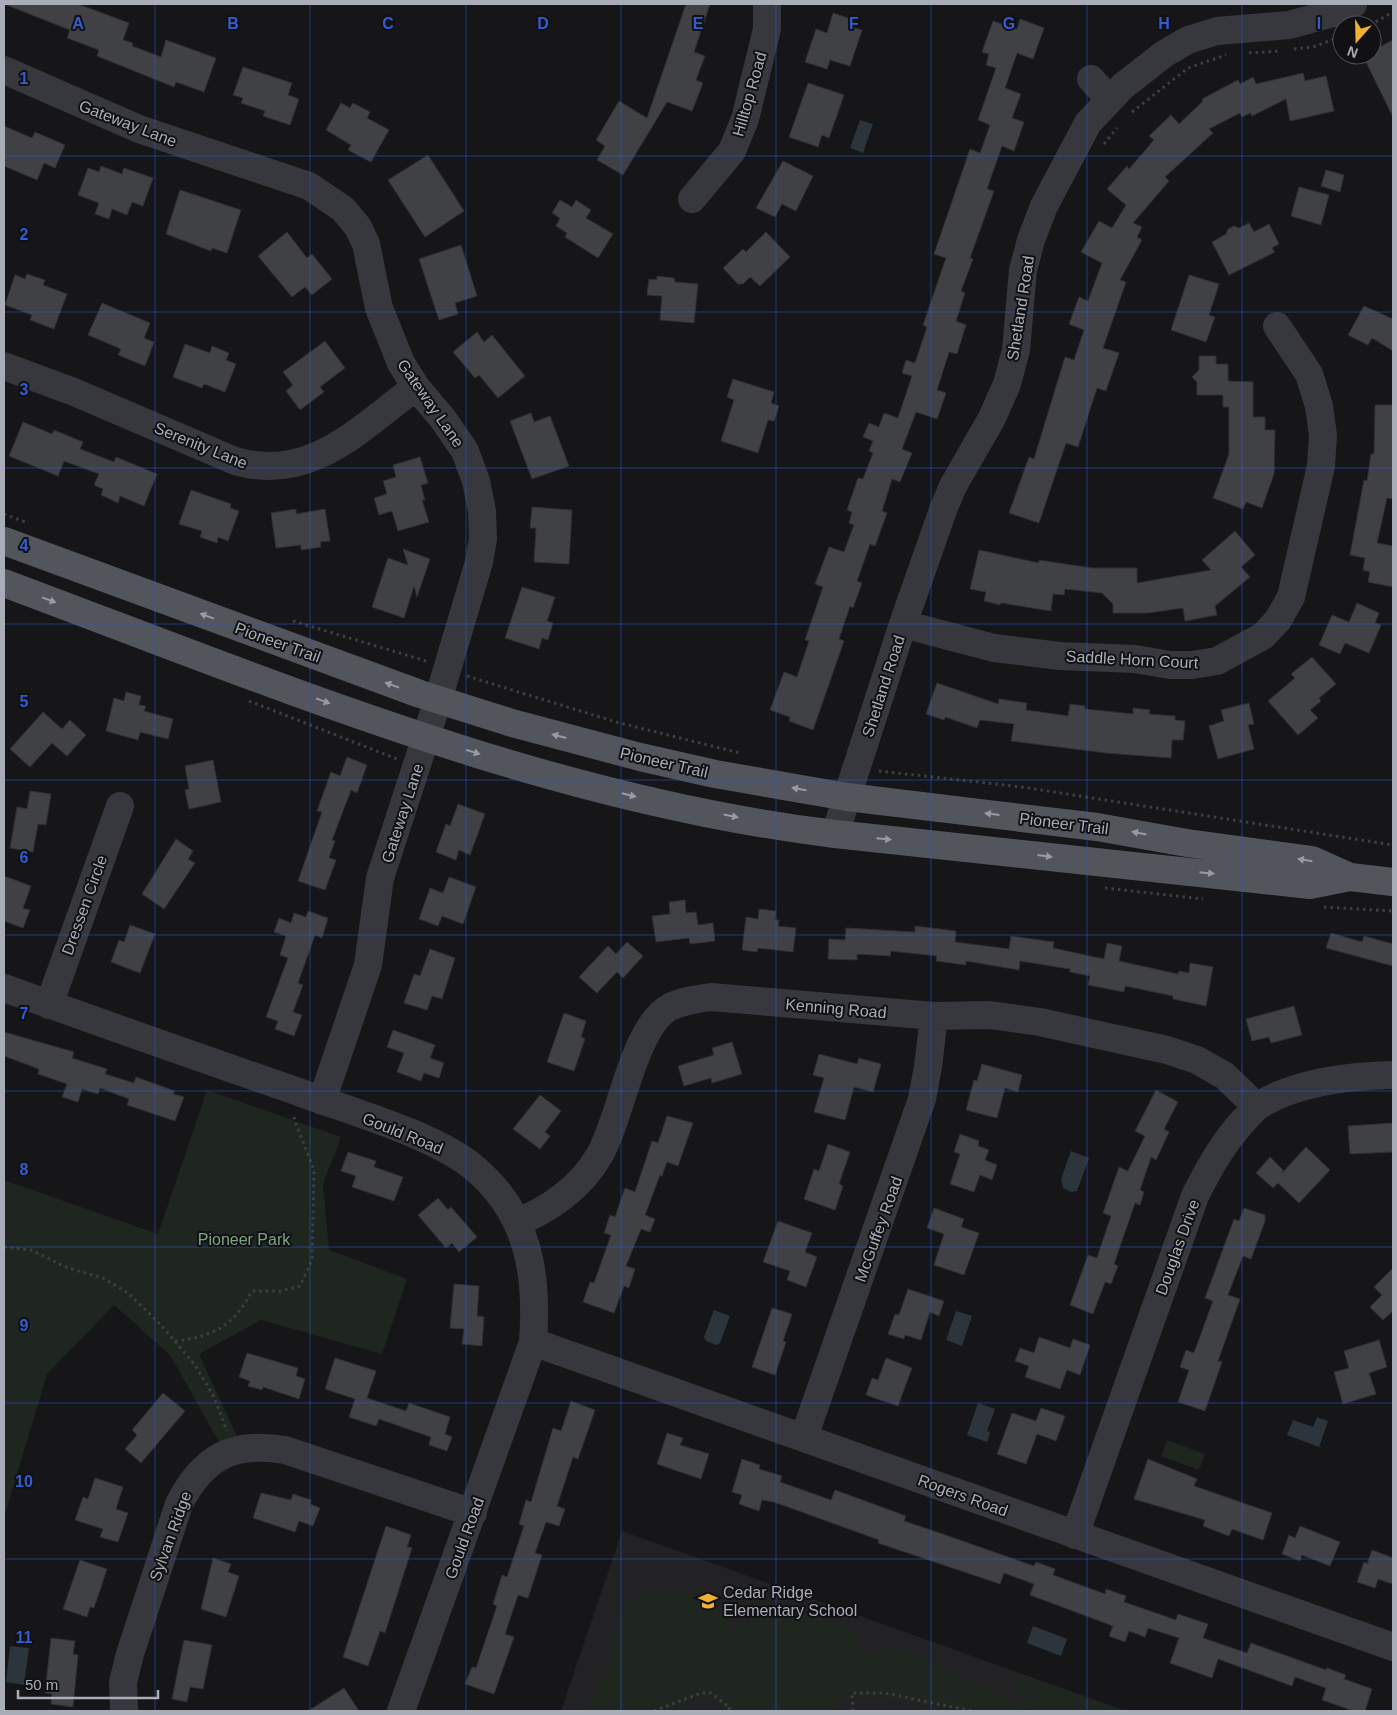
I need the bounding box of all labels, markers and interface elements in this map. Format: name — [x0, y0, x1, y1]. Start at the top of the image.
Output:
text: A — [72, 15, 84, 32]
text: B — [227, 15, 239, 32]
text: C — [382, 15, 394, 32]
text: D — [537, 15, 549, 32]
text: E — [693, 15, 704, 32]
text: F — [849, 15, 859, 32]
text: G — [1003, 15, 1015, 32]
text: H — [1158, 15, 1170, 32]
text: I — [1317, 15, 1321, 32]
north arrow — [1332, 15, 1382, 65]
text: N — [1345, 43, 1360, 61]
street label: Hilltop Road — [729, 50, 770, 138]
text: 1 — [20, 70, 29, 87]
street label: Gateway Lane — [77, 97, 179, 150]
text: 2 — [20, 226, 29, 243]
street label: Shetland Road — [1004, 254, 1037, 362]
street label: Gateway Lane — [394, 356, 467, 451]
text: 3 — [20, 381, 29, 398]
street label: Serenity Lane — [152, 419, 250, 472]
text: 4 — [20, 537, 29, 554]
one-way arrow — [42, 597, 57, 604]
one-way arrow — [199, 612, 214, 620]
street label: Pioneer Trail — [233, 619, 323, 666]
street label: Shetland Road — [859, 633, 908, 739]
street label: Saddle Horn Court — [1065, 648, 1199, 671]
one-way arrow — [384, 681, 399, 689]
text: 5 — [20, 693, 29, 710]
one-way arrow — [316, 697, 331, 705]
one-way arrow — [551, 732, 566, 740]
street label: Pioneer Trail — [618, 744, 710, 781]
one-way arrow — [466, 749, 481, 757]
street label: Gateway Lane — [378, 761, 427, 865]
one-way arrow — [790, 784, 806, 792]
one-way arrow — [622, 791, 637, 799]
one-way arrow — [983, 810, 999, 818]
street label: Pioneer Trail — [1018, 810, 1110, 837]
one-way arrow — [723, 813, 739, 821]
one-way arrow — [1131, 829, 1147, 837]
one-way arrow — [876, 835, 892, 843]
text: 6 — [20, 849, 29, 866]
one-way arrow — [1038, 852, 1054, 860]
street label: Dressen Circle — [59, 853, 110, 957]
one-way arrow — [1297, 855, 1313, 863]
one-way arrow — [1199, 869, 1215, 877]
street label: Kenning Road — [785, 996, 887, 1021]
text: 7 — [20, 1005, 29, 1022]
street label: Gould Road — [360, 1110, 446, 1157]
text: 8 — [20, 1161, 29, 1178]
street label: McGuffey Road — [852, 1174, 905, 1284]
street label: Douglas Drive — [1152, 1197, 1203, 1297]
park label: Pioneer Park — [198, 1231, 291, 1248]
text: 9 — [20, 1317, 29, 1334]
street label: Rogers Road — [916, 1471, 1010, 1520]
text: 10 — [15, 1473, 33, 1490]
street label: Sylvan Ridge — [146, 1489, 195, 1583]
street label: Gould Road — [442, 1495, 487, 1581]
place label: Cedar Ridge Elementary School — [723, 1584, 857, 1619]
school or university icon: Cedar Ridge Elementary School — [697, 1590, 719, 1612]
text: 11 — [16, 1629, 33, 1646]
scale bar — [18, 1668, 158, 1700]
text: 50 m — [25, 1676, 58, 1693]

